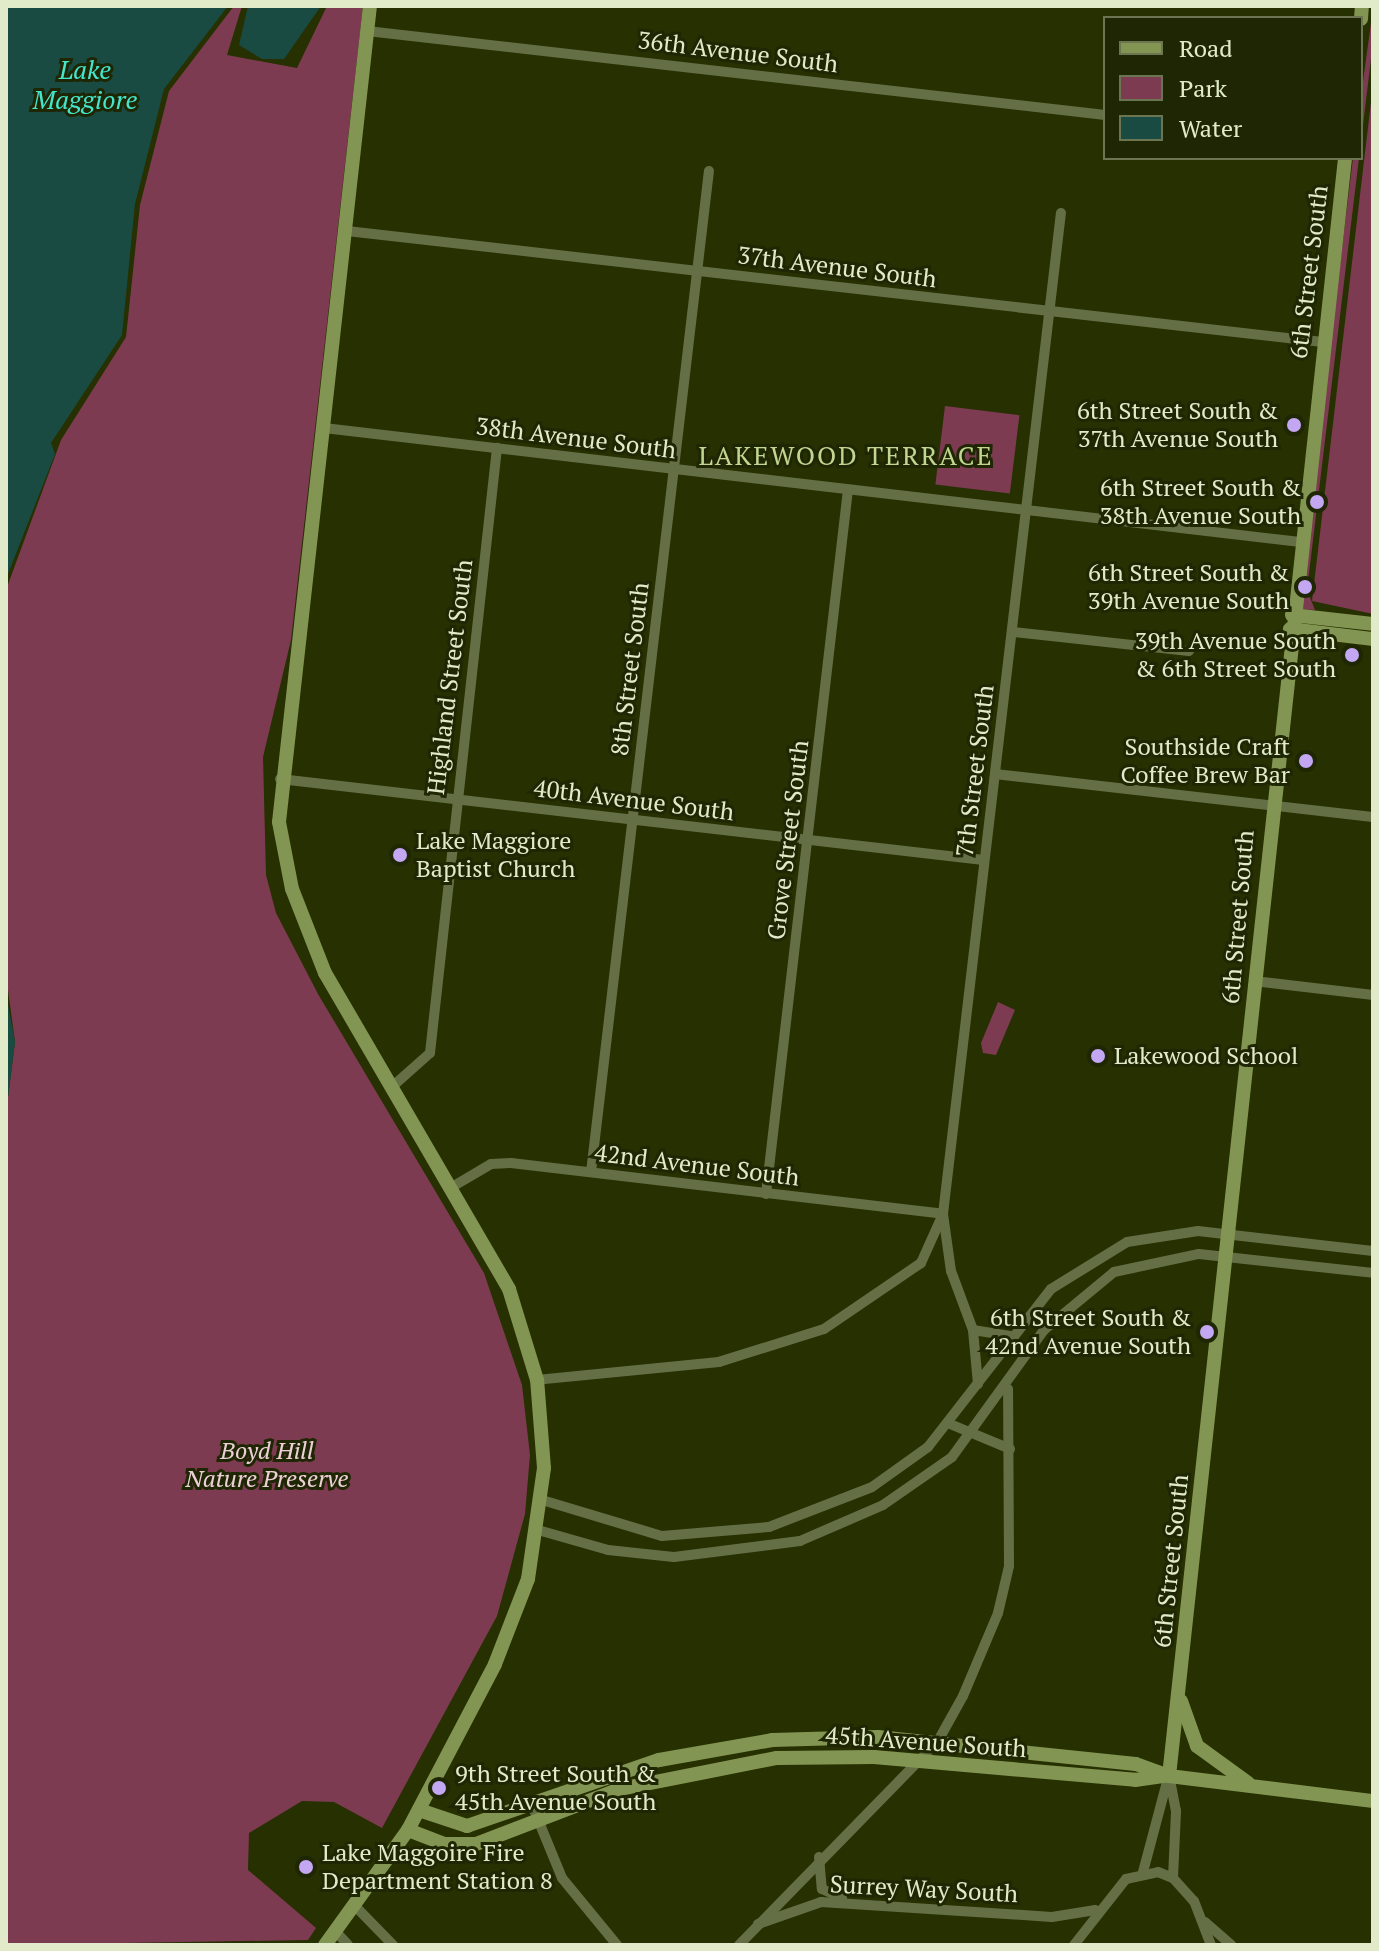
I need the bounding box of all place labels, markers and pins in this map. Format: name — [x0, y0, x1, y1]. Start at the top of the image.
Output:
place label: 6th Street South & 37th Avenue South — [1077, 397, 1278, 453]
marker: 6th Street South & 37th Avenue South — [1285, 416, 1303, 434]
place label: 6th Street South & 38th Avenue South — [1099, 474, 1301, 530]
marker: 6th Street South & 38th Avenue South — [1308, 493, 1326, 511]
place label: 6th Street South & 39th Avenue South — [1087, 559, 1289, 615]
marker: 6th Street South & 39th Avenue South — [1296, 578, 1314, 596]
place label: 39th Avenue South & 6th Street South — [1134, 627, 1336, 683]
marker: 39th Avenue South & 6th Street South — [1343, 646, 1361, 664]
place label: Southside Craft Coffee Brew Bar — [1120, 733, 1290, 789]
marker: Southside Craft Coffee Brew Bar — [1297, 752, 1315, 770]
place label: Lake Maggiore Baptist Church — [416, 827, 575, 883]
marker: Lake Maggiore Baptist Church — [391, 846, 409, 864]
place label: Lakewood School — [1114, 1042, 1298, 1070]
marker: Lakewood School — [1089, 1047, 1107, 1065]
place label: 6th Street South & 42nd Avenue South — [985, 1304, 1191, 1360]
marker: 6th Street South & 42nd Avenue South — [1198, 1323, 1216, 1341]
place label: 9th Street South & 45th Avenue South — [455, 1760, 657, 1816]
marker: 9th Street South & 45th Avenue South — [430, 1779, 448, 1797]
place label: Lake Maggoire Fire Department Station 8 — [322, 1839, 553, 1895]
marker: Lake Maggoire Fire Department Station 8 — [297, 1858, 315, 1876]

